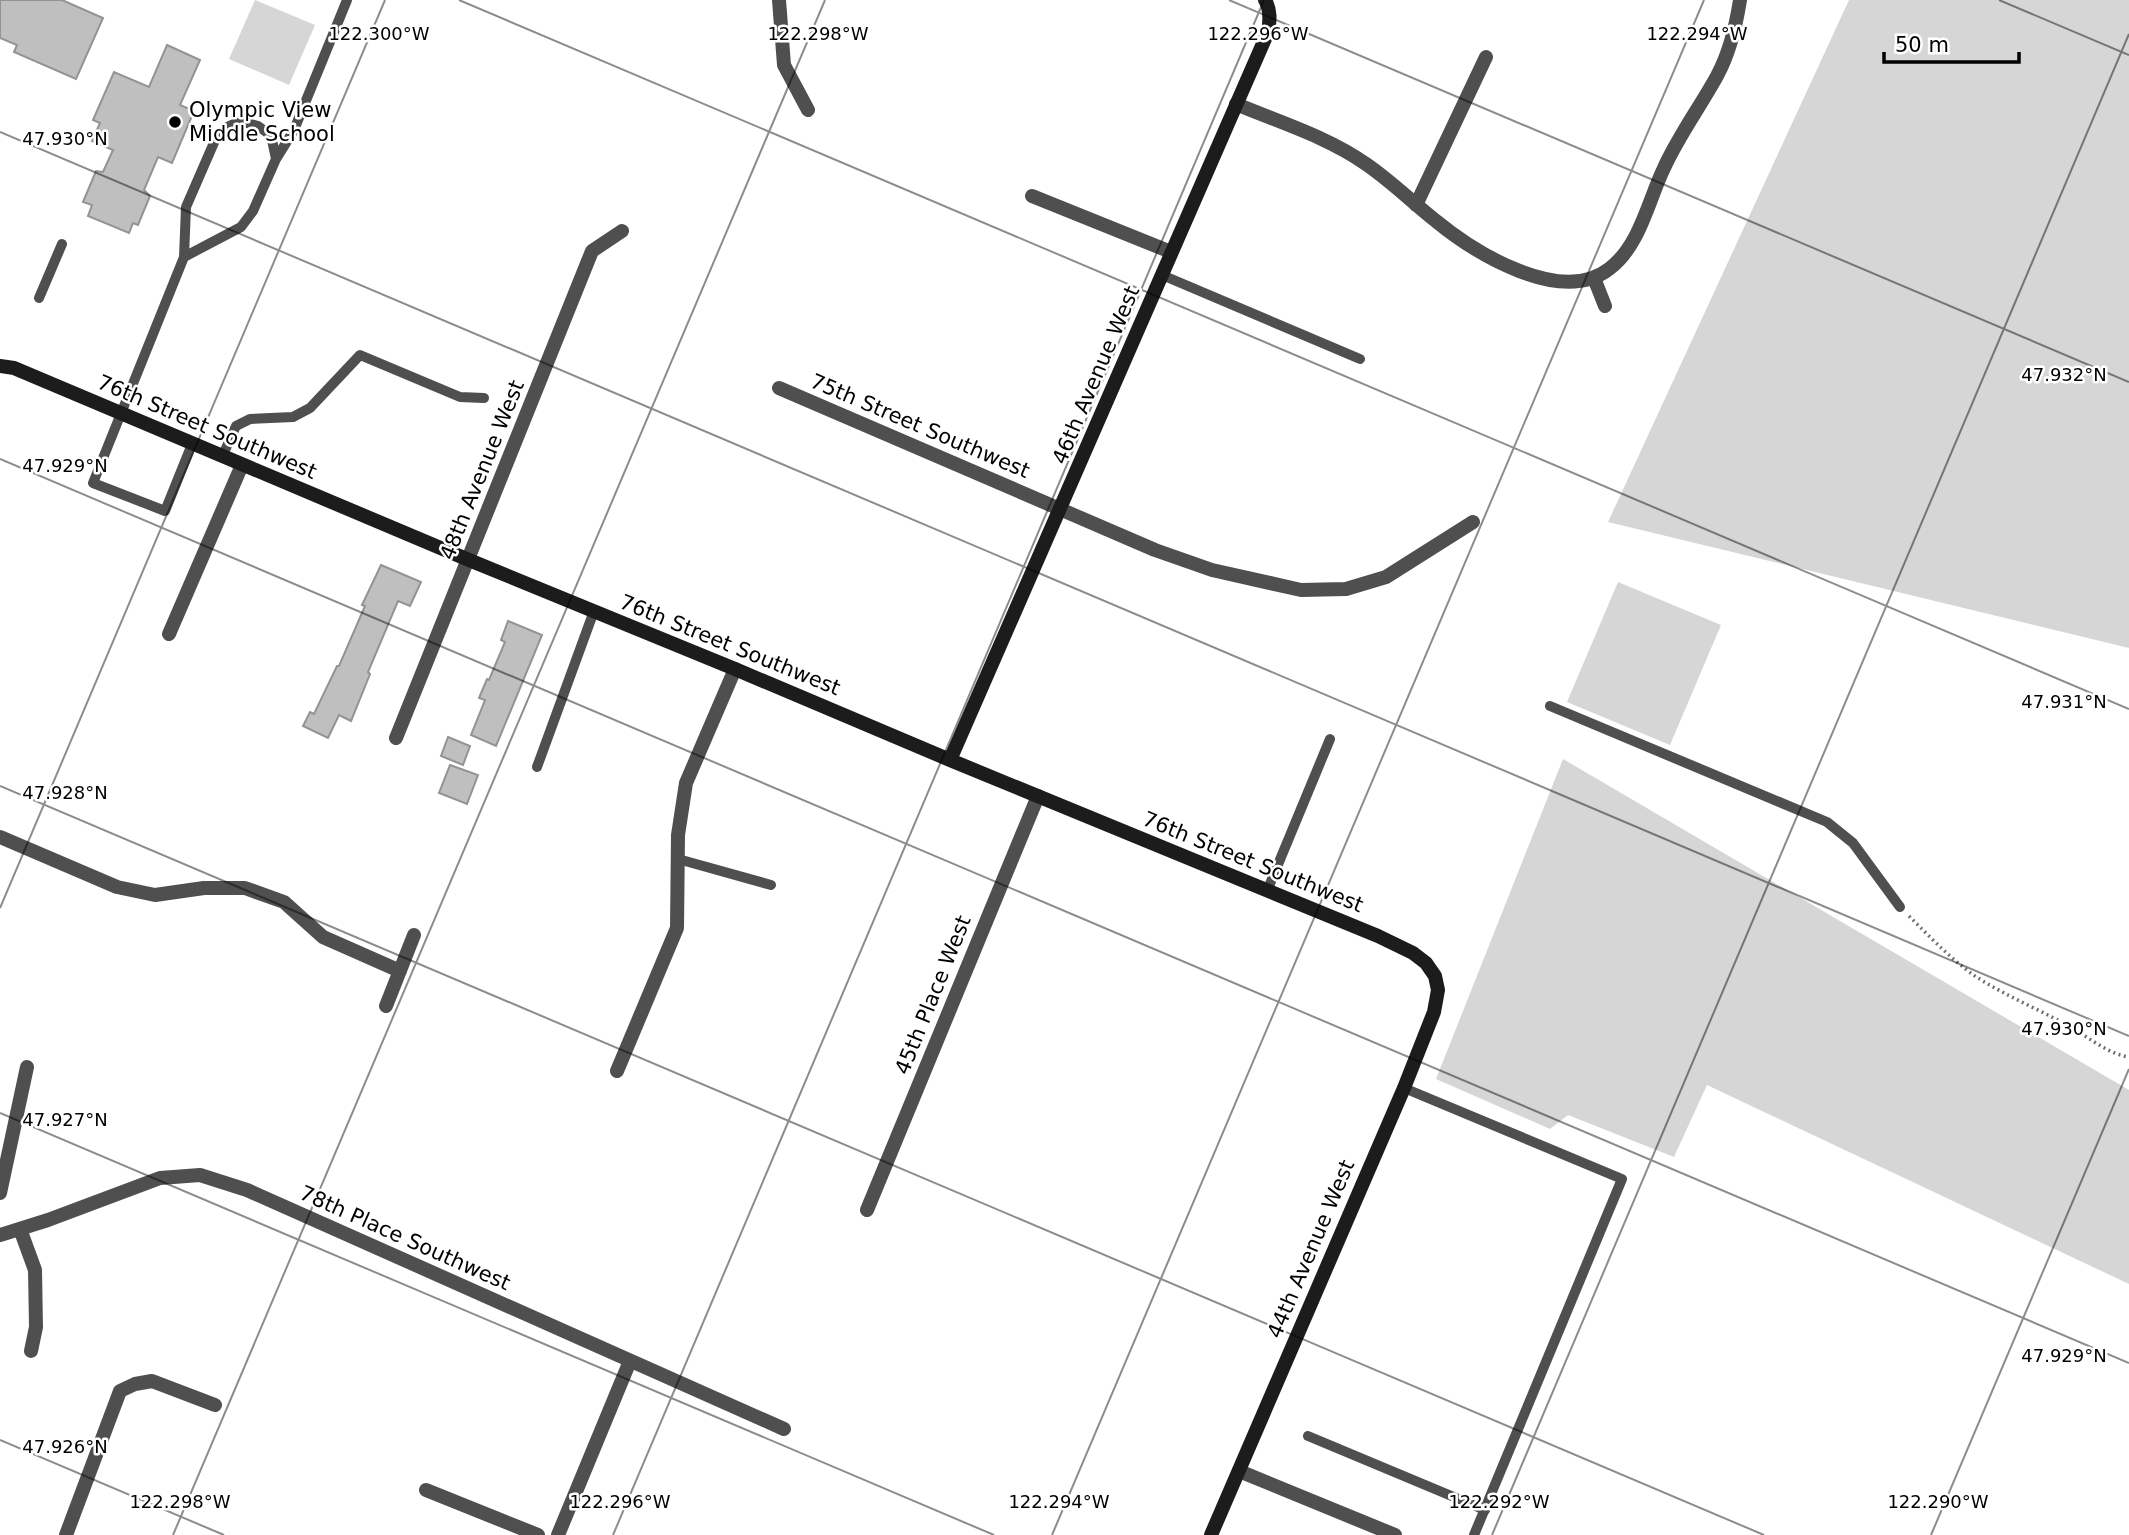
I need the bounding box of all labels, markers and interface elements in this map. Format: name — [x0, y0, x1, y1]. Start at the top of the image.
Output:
scale bar — [1884, 21, 2019, 65]
text: 122.300°W — [328, 23, 430, 44]
text: 122.298°W — [767, 23, 869, 44]
text: 122.296°W — [1207, 23, 1309, 44]
text: 122.294°W — [1646, 23, 1748, 44]
text: 50 m — [1895, 33, 1949, 57]
place label: Olympic View Middle School — [189, 98, 335, 146]
marker: Olympic View Middle School — [167, 114, 183, 130]
text: 47.930°N — [22, 128, 108, 149]
street label: 46th Avenue West — [1048, 282, 1144, 468]
text: 47.932°N — [2021, 364, 2107, 385]
street label: 75th Street Southwest — [807, 369, 1033, 483]
street label: 76th Street Southwest — [94, 370, 320, 484]
street label: 48th Avenue West — [435, 377, 529, 563]
text: 47.929°N — [22, 455, 108, 476]
street label: 76th Street Southwest — [616, 590, 844, 700]
text: 47.931°N — [2021, 691, 2107, 712]
text: 47.928°N — [22, 782, 108, 803]
street label: 76th Street Southwest — [1139, 807, 1367, 917]
street label: 45th Place West — [890, 912, 976, 1078]
text: 47.930°N — [2021, 1018, 2107, 1039]
text: 47.927°N — [22, 1109, 108, 1130]
street label: 44th Avenue West — [1263, 1156, 1359, 1342]
street label: 78th Place Southwest — [296, 1181, 514, 1295]
text: 47.929°N — [2021, 1345, 2107, 1366]
text: 47.926°N — [22, 1436, 108, 1457]
text: 122.298°W — [129, 1491, 231, 1512]
text: 122.296°W — [569, 1491, 671, 1512]
text: 122.294°W — [1008, 1491, 1110, 1512]
text: 122.292°W — [1448, 1491, 1550, 1512]
text: 122.290°W — [1887, 1491, 1989, 1512]

